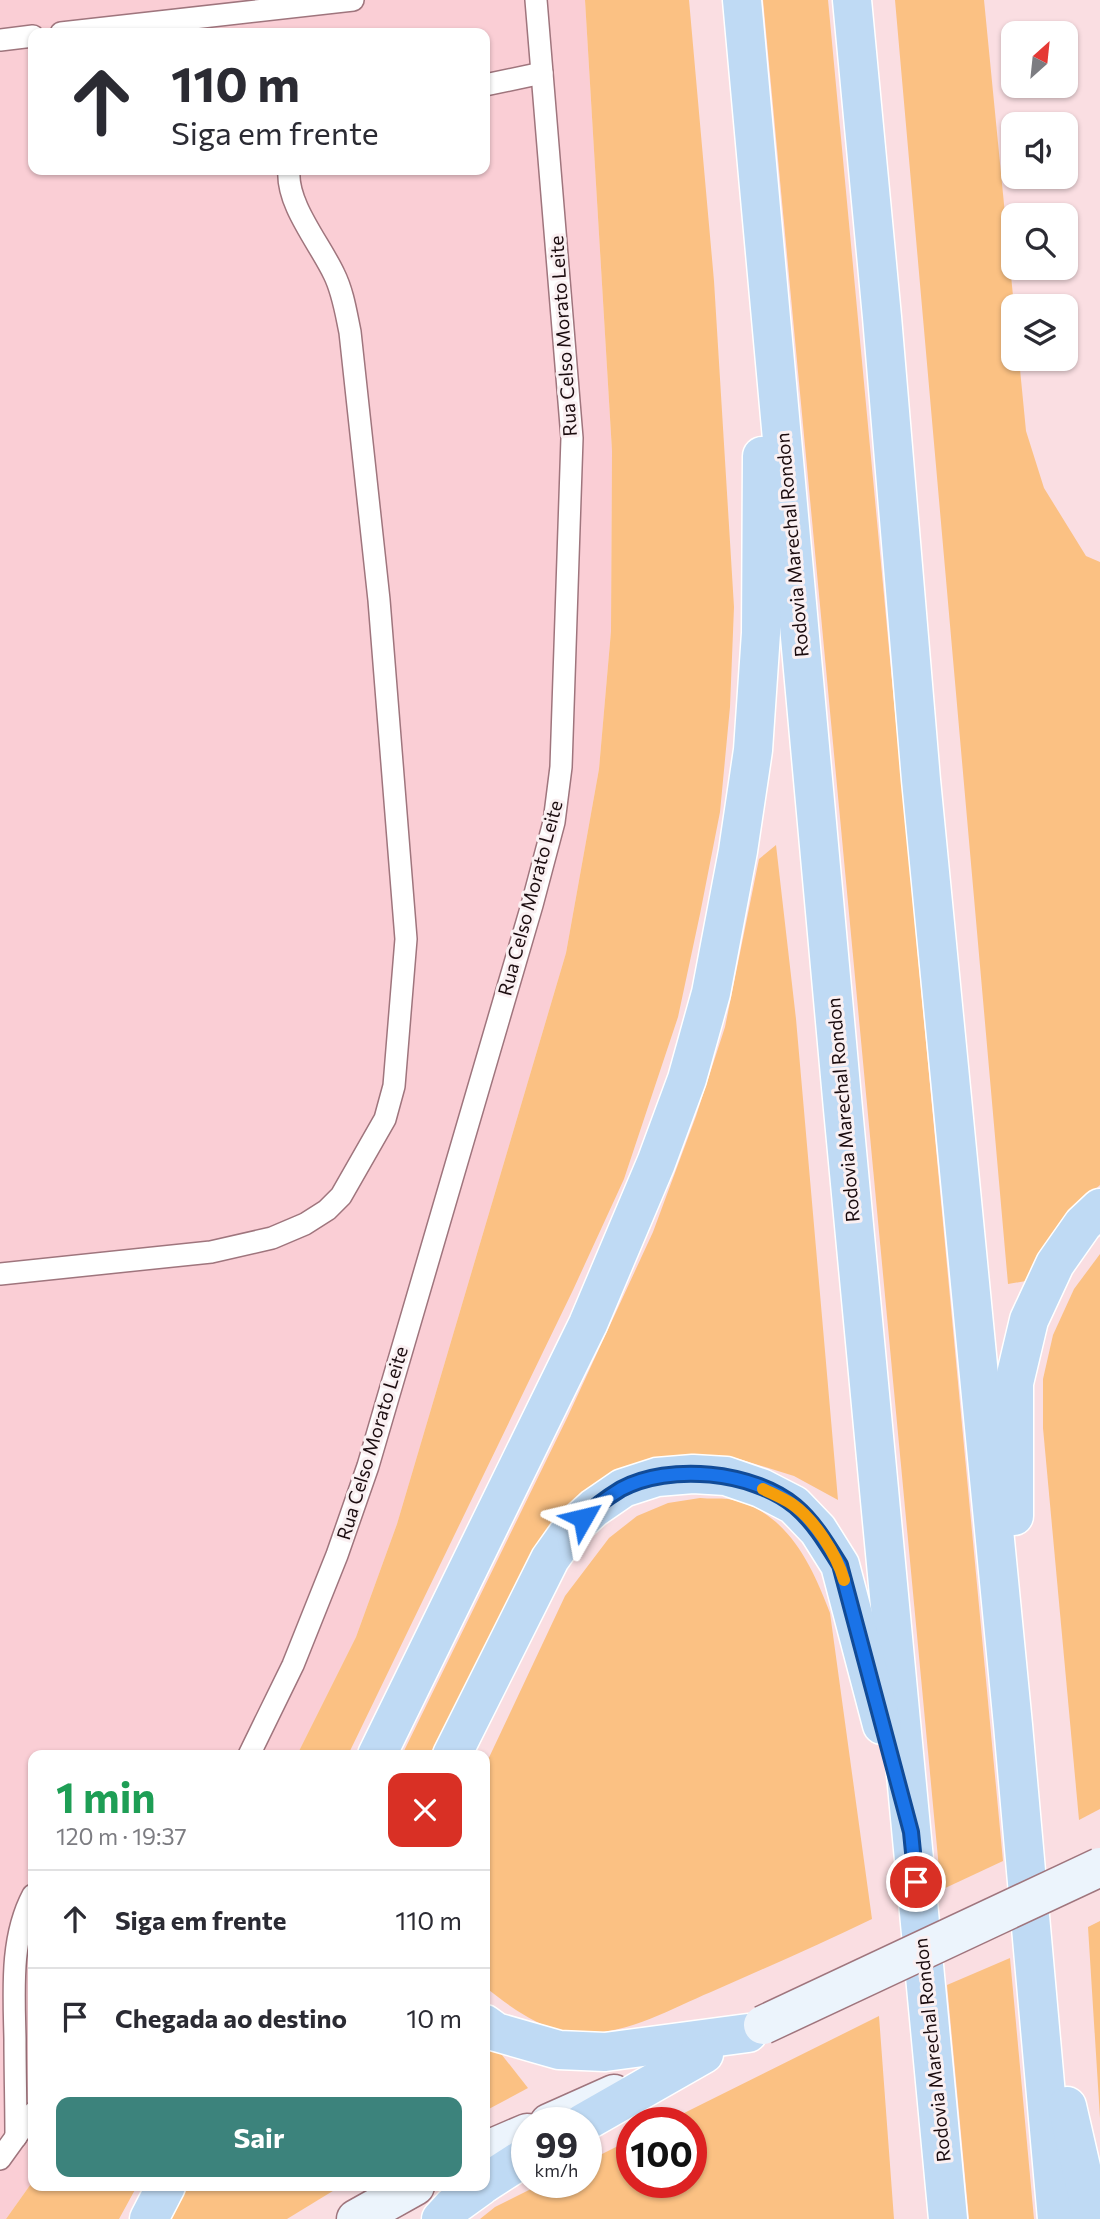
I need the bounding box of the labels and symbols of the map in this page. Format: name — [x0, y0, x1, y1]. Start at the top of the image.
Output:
north arrow — [1001, 21, 1078, 98]
street label: Rua Celso Morato Leite — [544, 235, 581, 437]
street label: Rodovia Marechal Rondon — [770, 432, 813, 658]
street label: Rua Celso Morato Leite — [492, 798, 567, 998]
street label: Rodovia Marechal Rondon — [821, 997, 864, 1223]
street label: Rua Celso Morato Leite — [331, 1343, 412, 1542]
position arrow — [546, 1481, 620, 1555]
pin — [886, 1852, 946, 1912]
street label: Rodovia Marechal Rondon — [908, 1937, 955, 2163]
speed limit sign: 100 — [616, 2107, 707, 2198]

